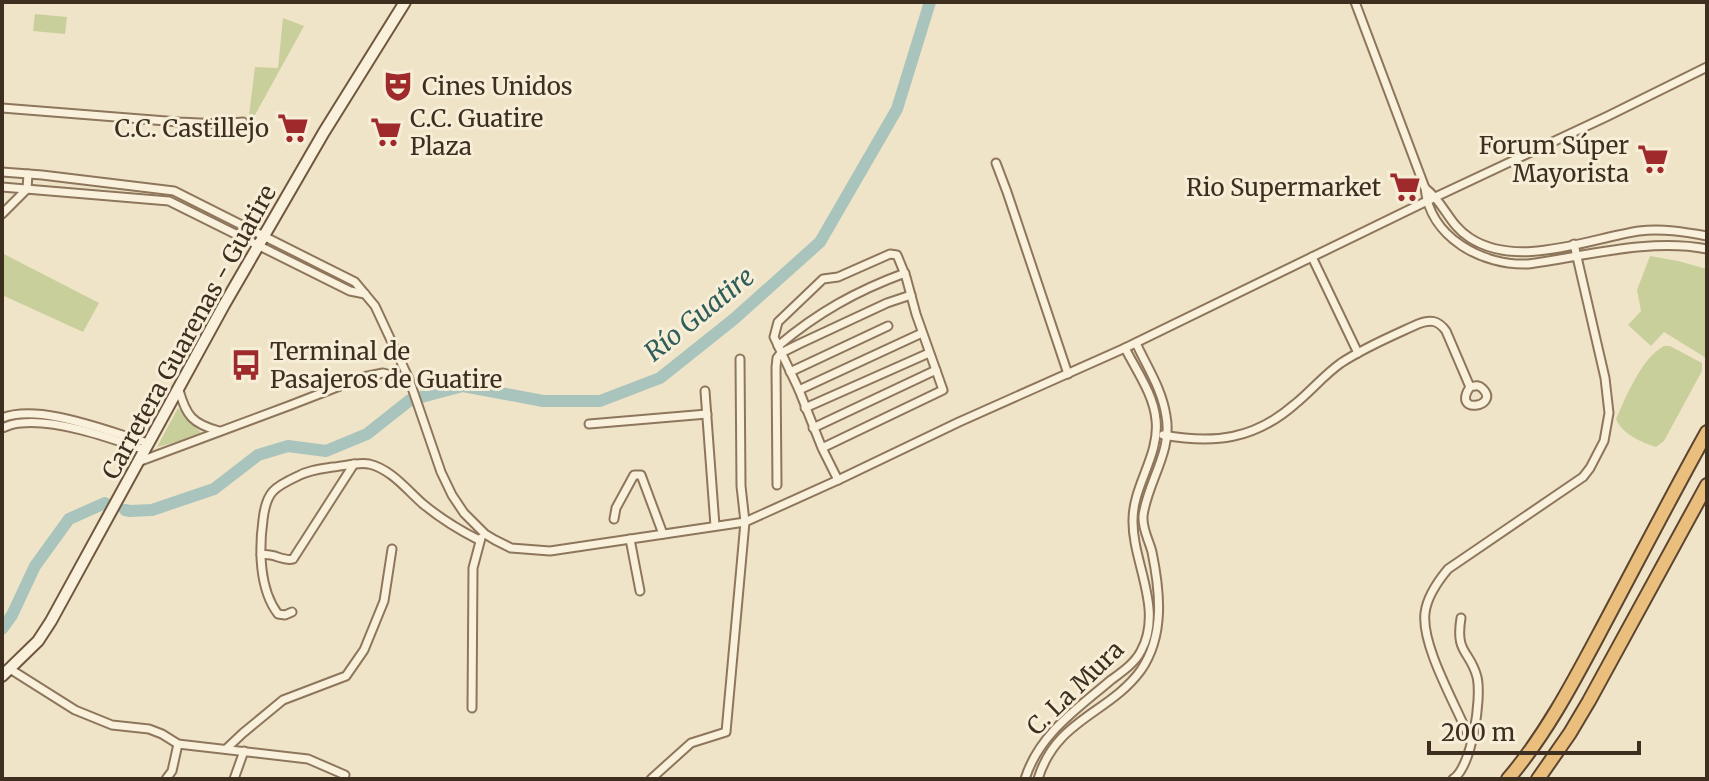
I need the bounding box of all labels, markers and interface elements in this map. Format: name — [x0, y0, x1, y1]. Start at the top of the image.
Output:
theatre icon: Cines Unidos — [381, 69, 415, 103]
place label: Cines Unidos — [422, 71, 572, 102]
place label: C.C. Guatire Plaza — [410, 103, 543, 162]
supermarket icon: C.C. Castillejo — [276, 111, 310, 145]
place label: C.C. Castillejo — [114, 113, 269, 144]
supermarket icon: C.C. Guatire Plaza — [369, 115, 403, 149]
place label: Forum Súper Mayorista — [1479, 130, 1629, 189]
supermarket icon: Forum Súper Mayorista — [1636, 142, 1670, 176]
supermarket icon: Rio Supermarket — [1388, 170, 1422, 204]
place label: Rio Supermarket — [1186, 172, 1382, 203]
street label: Carretera Guarenas - Guatire — [95, 179, 283, 485]
water label: Río Guatire — [637, 260, 761, 368]
place label: Terminal de Pasajeros de Guatire — [270, 336, 502, 395]
bus stop icon: Terminal de Pasajeros de Guatire — [229, 348, 263, 382]
street label: C. La Mura — [1020, 634, 1130, 742]
scale bar — [1429, 705, 1639, 755]
text: 200 m — [1441, 717, 1516, 748]

